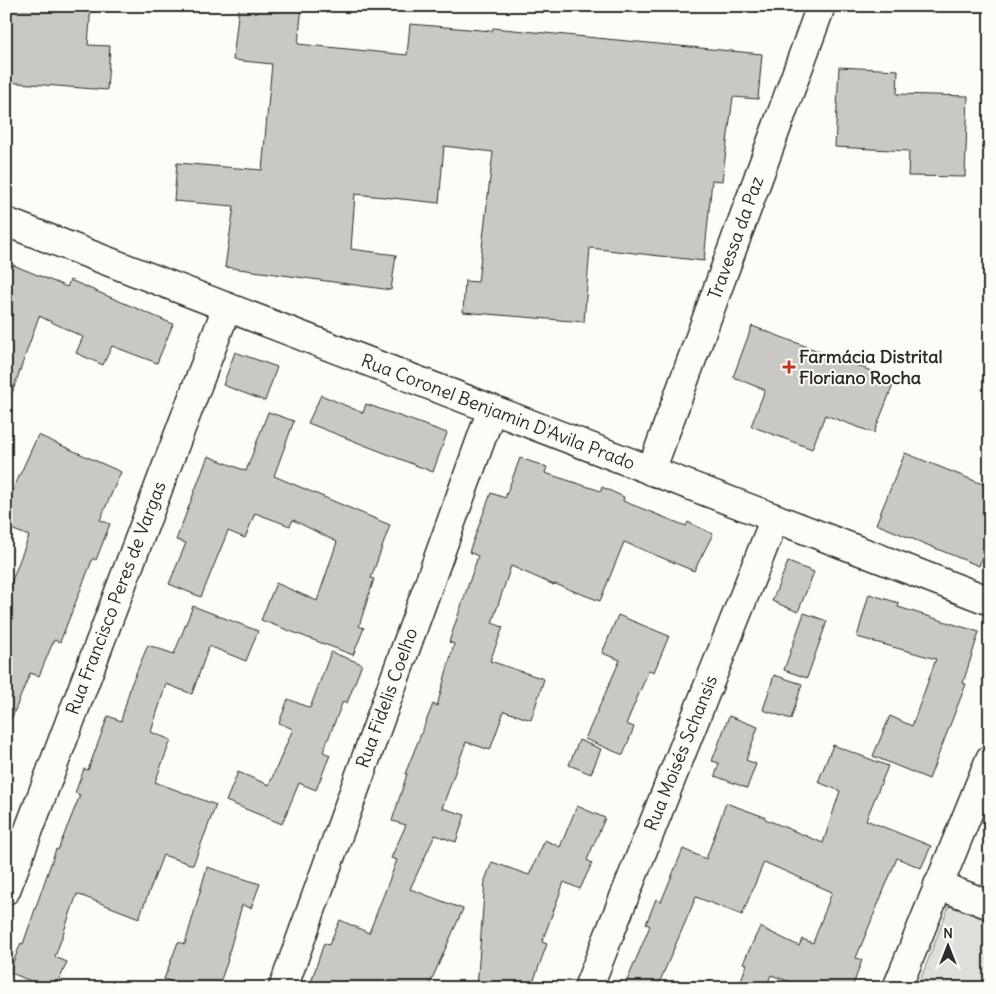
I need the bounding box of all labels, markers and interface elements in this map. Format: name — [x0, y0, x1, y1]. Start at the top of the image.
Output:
street label: Travessa da Paz — [703, 173, 769, 303]
place label: Farmácia Distrital Floriano Rocha — [799, 345, 943, 389]
street label: Rua Coronel Benjamin D'Avila Prado — [358, 349, 639, 475]
marker: Farmácia Distrital Floriano Rocha — [783, 361, 795, 373]
street label: Rua Francisco Peres de Vargas — [60, 478, 171, 718]
street label: Rua Fidelis Coelho — [351, 625, 423, 771]
street label: Rua Moisés Schansis — [639, 672, 722, 834]
north arrow — [924, 922, 974, 972]
text: N — [943, 924, 953, 942]

